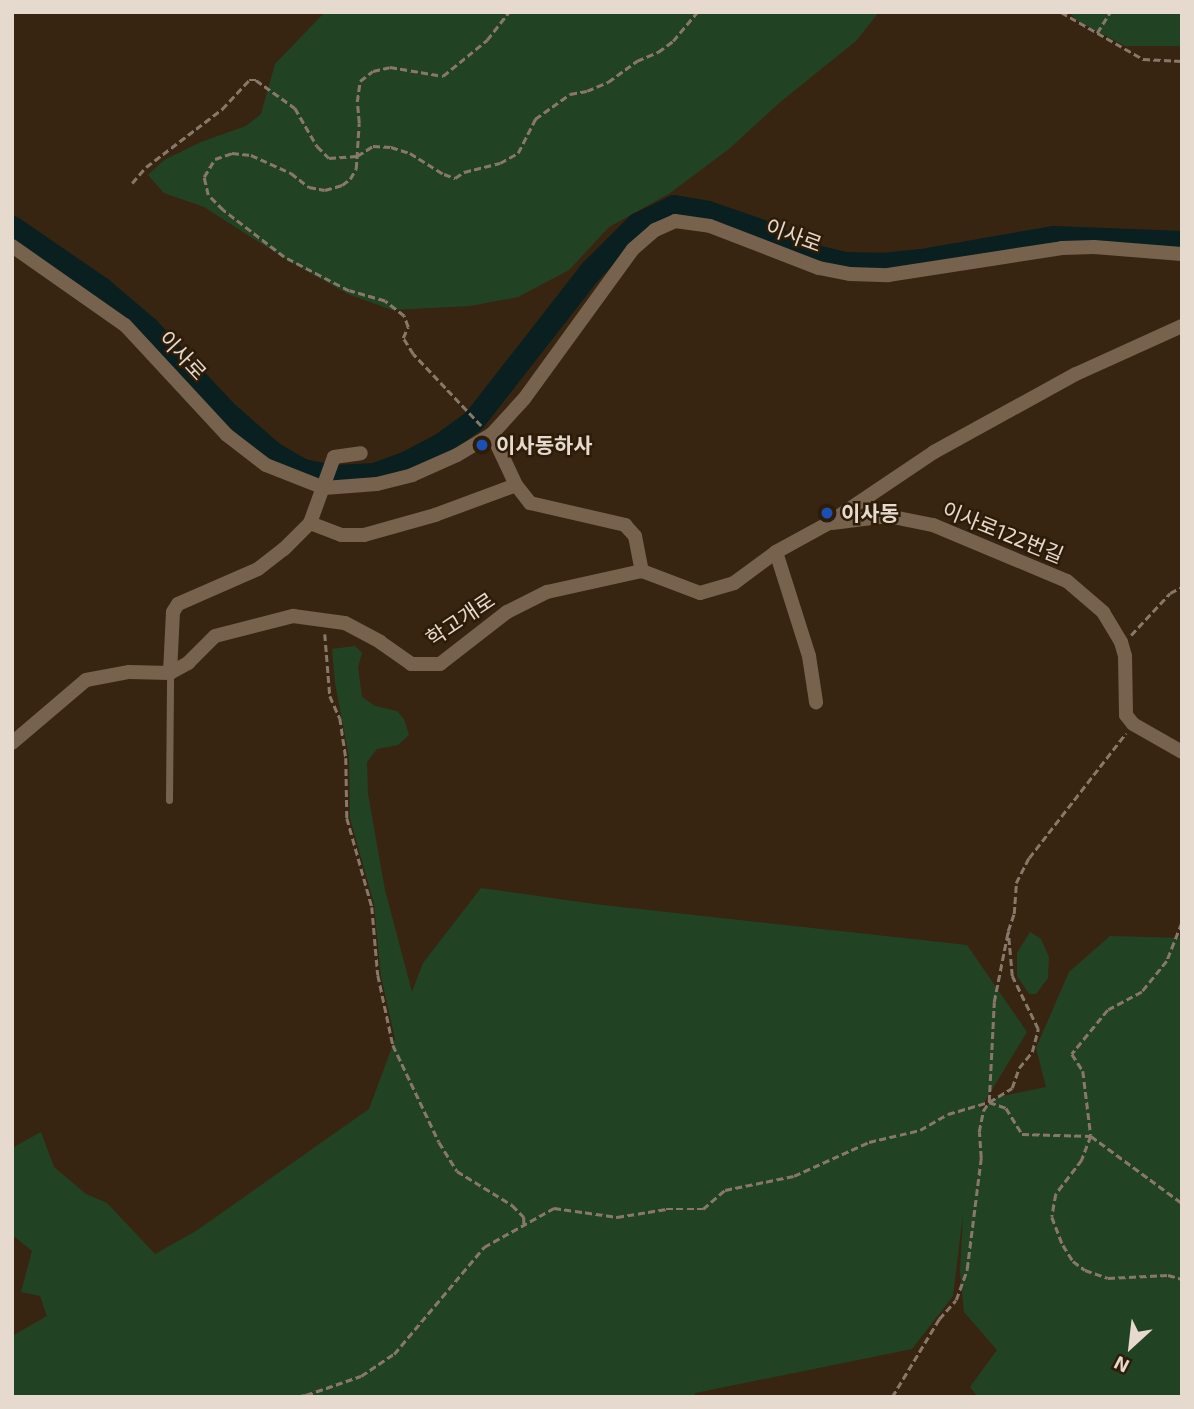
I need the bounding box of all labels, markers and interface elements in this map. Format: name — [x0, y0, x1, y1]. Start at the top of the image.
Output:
street label: 이사로 — [762, 213, 826, 257]
street label: 이사로 — [154, 325, 212, 385]
place label: 이사동하사 — [496, 432, 593, 458]
marker: 이사동하사 — [474, 437, 490, 453]
street label: 이사로122번길 — [939, 496, 1067, 568]
place label: 이사동 — [841, 500, 899, 526]
marker: 이사동 — [819, 505, 835, 521]
street label: 학고개로 — [421, 587, 499, 651]
north arrow — [1096, 1311, 1166, 1381]
text: N — [1110, 1352, 1133, 1379]

